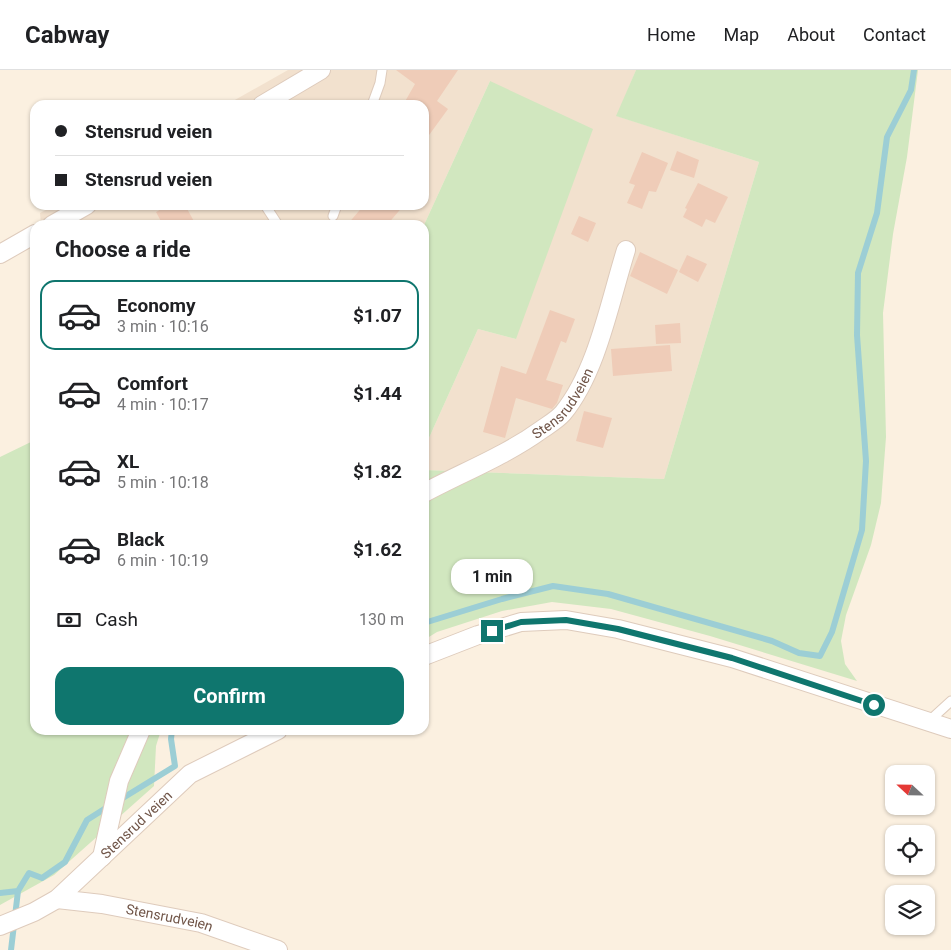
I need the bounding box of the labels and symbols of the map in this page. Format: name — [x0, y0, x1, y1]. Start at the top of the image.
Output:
street label: Stensrudveien — [529, 366, 596, 442]
callout: 1 min — [451, 558, 533, 594]
route end — [481, 620, 503, 642]
route start — [863, 694, 885, 716]
north arrow — [885, 765, 935, 815]
street label: Stensrud veien — [97, 787, 175, 862]
street label: Stensrudveien — [125, 901, 215, 935]

